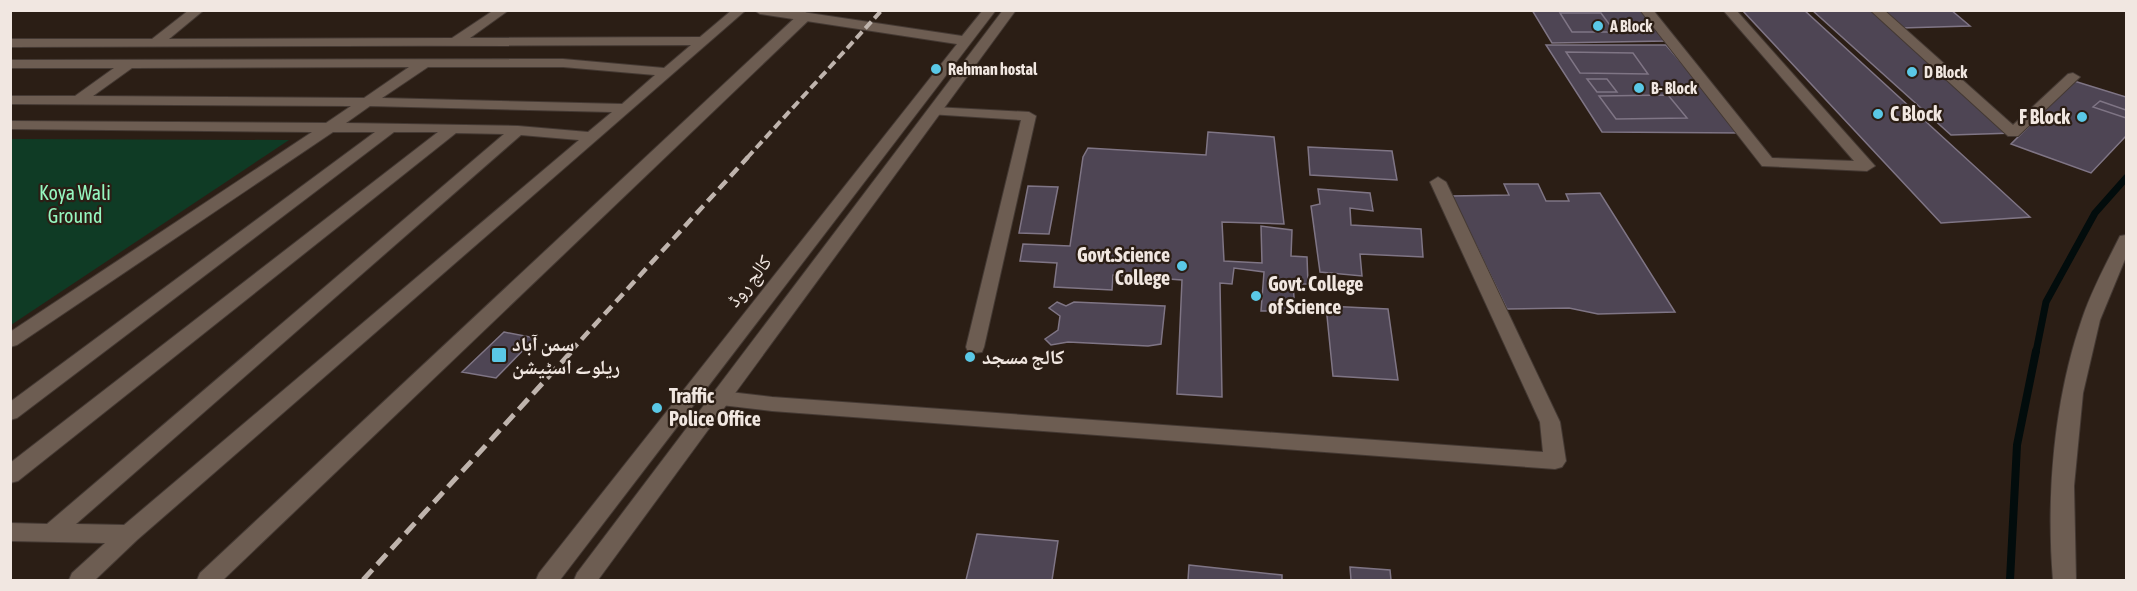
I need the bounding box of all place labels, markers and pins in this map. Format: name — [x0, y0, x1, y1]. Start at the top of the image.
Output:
place label: A Block — [1609, 17, 1653, 35]
marker: A Block — [1591, 19, 1605, 33]
place label: Rehman hostal — [948, 60, 1038, 78]
marker: Rehman hostal — [929, 62, 943, 76]
place label: D Block — [1924, 63, 1968, 81]
marker: D Block — [1905, 65, 1919, 79]
place label: B- Block — [1651, 79, 1698, 97]
marker: B- Block — [1632, 81, 1646, 95]
place label: C Block — [1890, 102, 1942, 125]
place label: F Block — [2019, 105, 2070, 128]
marker: C Block — [1871, 107, 1885, 121]
marker: F Block — [2075, 110, 2089, 124]
place label: Govt.Science College — [1077, 243, 1170, 289]
marker: Govt.Science College — [1175, 259, 1189, 273]
place label: Govt. College of Science — [1268, 272, 1363, 318]
marker: Govt. College of Science — [1249, 289, 1263, 303]
place label: سمن آباد ریلوے اسٹیشن — [512, 332, 620, 380]
place label: کالج مسجد — [982, 345, 1065, 370]
marker: سمن آباد ریلوے اسٹیشن — [490, 346, 508, 364]
marker: کالج مسجد — [963, 350, 977, 364]
place label: Traffic Police Office — [669, 384, 761, 430]
marker: Traffic Police Office — [650, 401, 664, 415]

